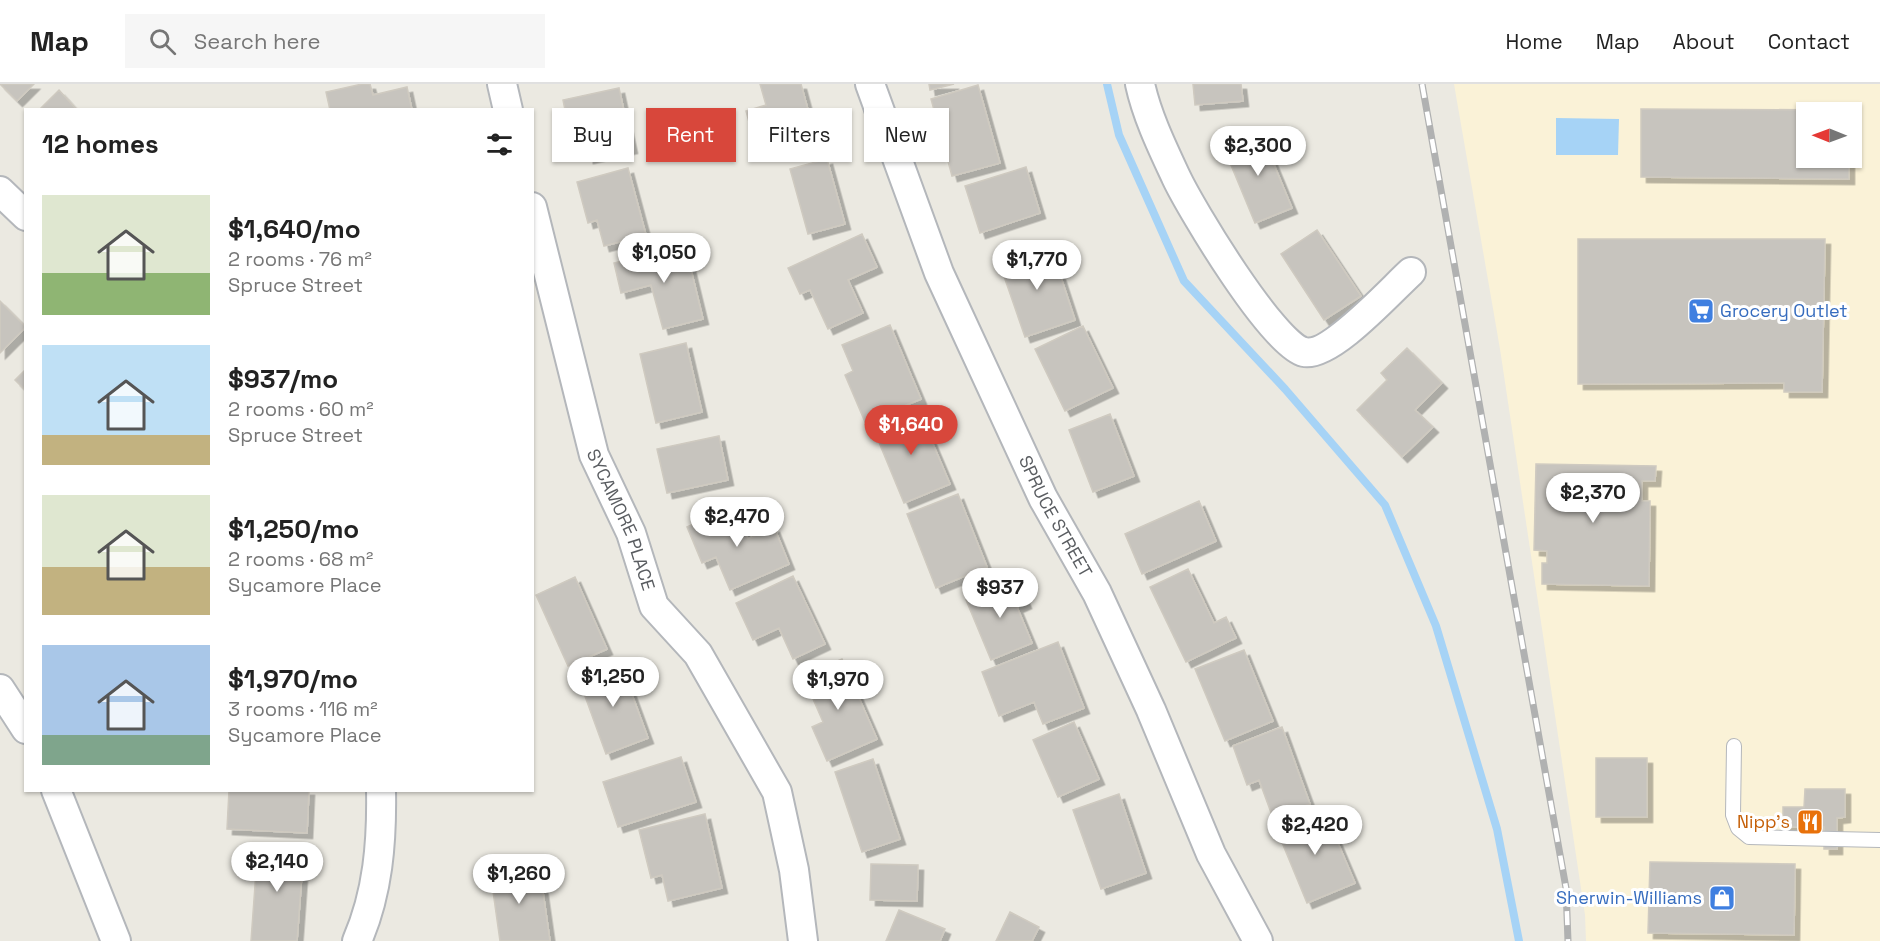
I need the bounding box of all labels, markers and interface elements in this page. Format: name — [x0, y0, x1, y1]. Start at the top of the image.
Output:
search box — [125, 14, 545, 68]
text: Map — [30, 23, 89, 59]
icon: search — [146, 25, 179, 58]
text: Search here — [194, 27, 321, 55]
text: Home — [1505, 28, 1563, 55]
text: Map — [1596, 28, 1640, 55]
text: About — [1673, 28, 1735, 55]
text: Contact — [1768, 28, 1850, 55]
north arrow — [1796, 102, 1862, 168]
map controls — [1796, 102, 1862, 168]
chip: Buy — [552, 108, 634, 162]
chip: Rent — [646, 108, 736, 162]
chip: Filters — [748, 108, 852, 162]
chip: New — [864, 108, 949, 162]
pin: $2,300 — [1209, 126, 1307, 177]
text: 12 homes — [42, 127, 159, 161]
icon: filters — [483, 128, 516, 161]
text: $2,300 — [1224, 132, 1292, 158]
text: $1,640/mo — [228, 212, 361, 246]
icon: home — [90, 219, 162, 291]
pin: $1,050 — [615, 233, 713, 284]
text: $1,050 — [632, 239, 696, 265]
pin: $1,770 — [988, 240, 1086, 291]
text: 2 rooms · 76 m² — [228, 246, 372, 272]
text: $1,770 — [1006, 246, 1068, 272]
text: Spruce Street — [228, 272, 363, 298]
supermarket icon: Grocery Outlet — [1686, 296, 1716, 326]
place label: Grocery Outlet — [1720, 299, 1848, 322]
text: $937/mo — [228, 362, 338, 396]
icon: home — [90, 369, 162, 441]
text: 2 rooms · 60 m² — [228, 396, 374, 422]
pin: $1,640 — [862, 405, 960, 456]
text: $1,640 — [879, 411, 943, 437]
text: Spruce Street — [228, 422, 363, 448]
street label: SYCAMORE PLACE — [582, 445, 660, 593]
street label: SPRUCE STREET — [1014, 452, 1098, 581]
pin: $2,370 — [1544, 473, 1642, 524]
text: $2,370 — [1560, 479, 1626, 505]
pin: $2,470 — [688, 497, 786, 548]
text: $2,470 — [704, 503, 770, 529]
text: $1,250/mo — [228, 512, 359, 546]
icon: home — [90, 519, 162, 591]
text: 2 rooms · 68 m² — [228, 546, 373, 572]
pin: $937 — [964, 568, 1036, 619]
text: Sycamore Place — [228, 572, 382, 598]
text: $937 — [976, 574, 1024, 600]
pin: $1,250 — [564, 657, 662, 708]
pin: $1,970 — [789, 660, 887, 711]
text: $1,970/mo — [228, 662, 358, 696]
text: $1,250 — [581, 663, 645, 689]
text: $1,970 — [807, 666, 869, 692]
icon: home — [90, 669, 162, 741]
text: 3 rooms · 116 m² — [228, 696, 378, 722]
text: Sycamore Place — [228, 722, 382, 748]
pin: $2,420 — [1266, 805, 1364, 856]
restaurant icon: Nipp's — [1795, 807, 1825, 837]
place label: Nipp's — [1737, 810, 1790, 833]
text: $2,420 — [1281, 811, 1349, 837]
pin: $2,140 — [228, 842, 326, 893]
text: $2,140 — [245, 848, 309, 874]
pin: $1,260 — [470, 854, 568, 905]
text: $1,260 — [487, 860, 551, 886]
shop icon: Sherwin-Williams — [1707, 883, 1737, 913]
place label: Sherwin-Williams — [1556, 886, 1702, 909]

